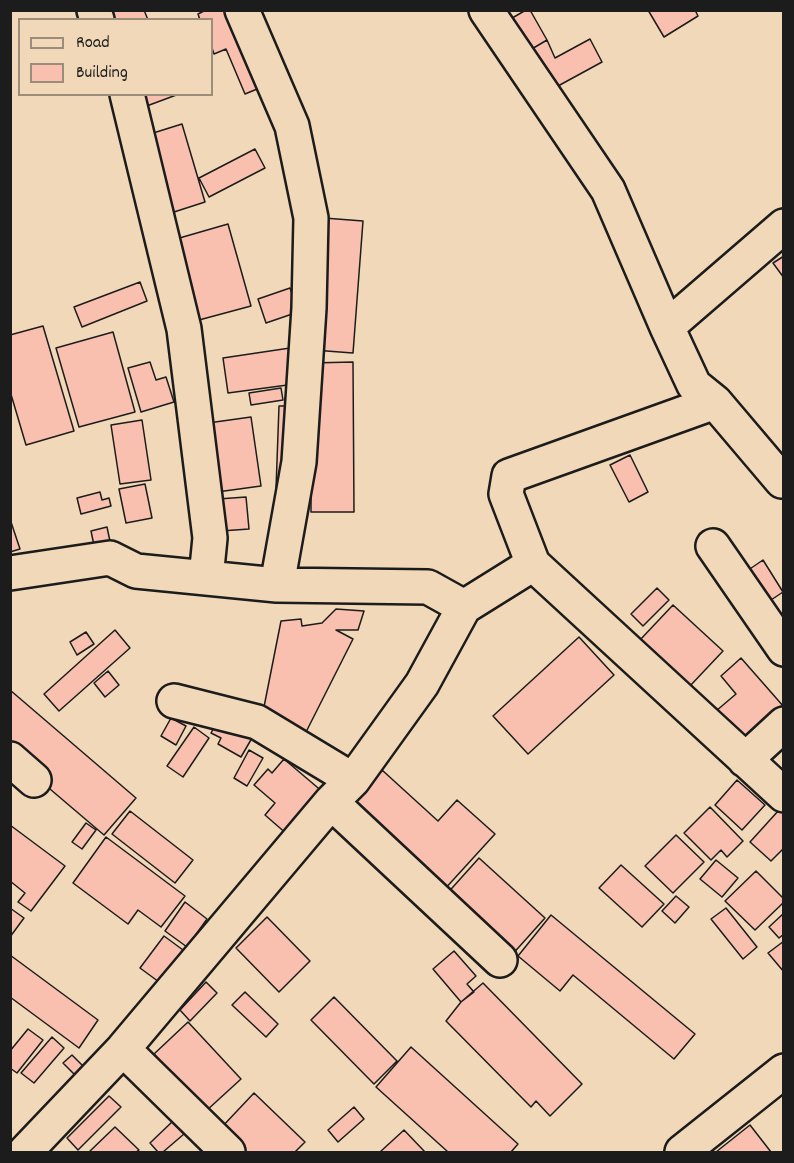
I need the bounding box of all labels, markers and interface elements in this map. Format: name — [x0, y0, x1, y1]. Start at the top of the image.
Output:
legend — [18, 18, 213, 96]
text: Road — [76, 31, 110, 56]
text: Building — [76, 61, 128, 86]

